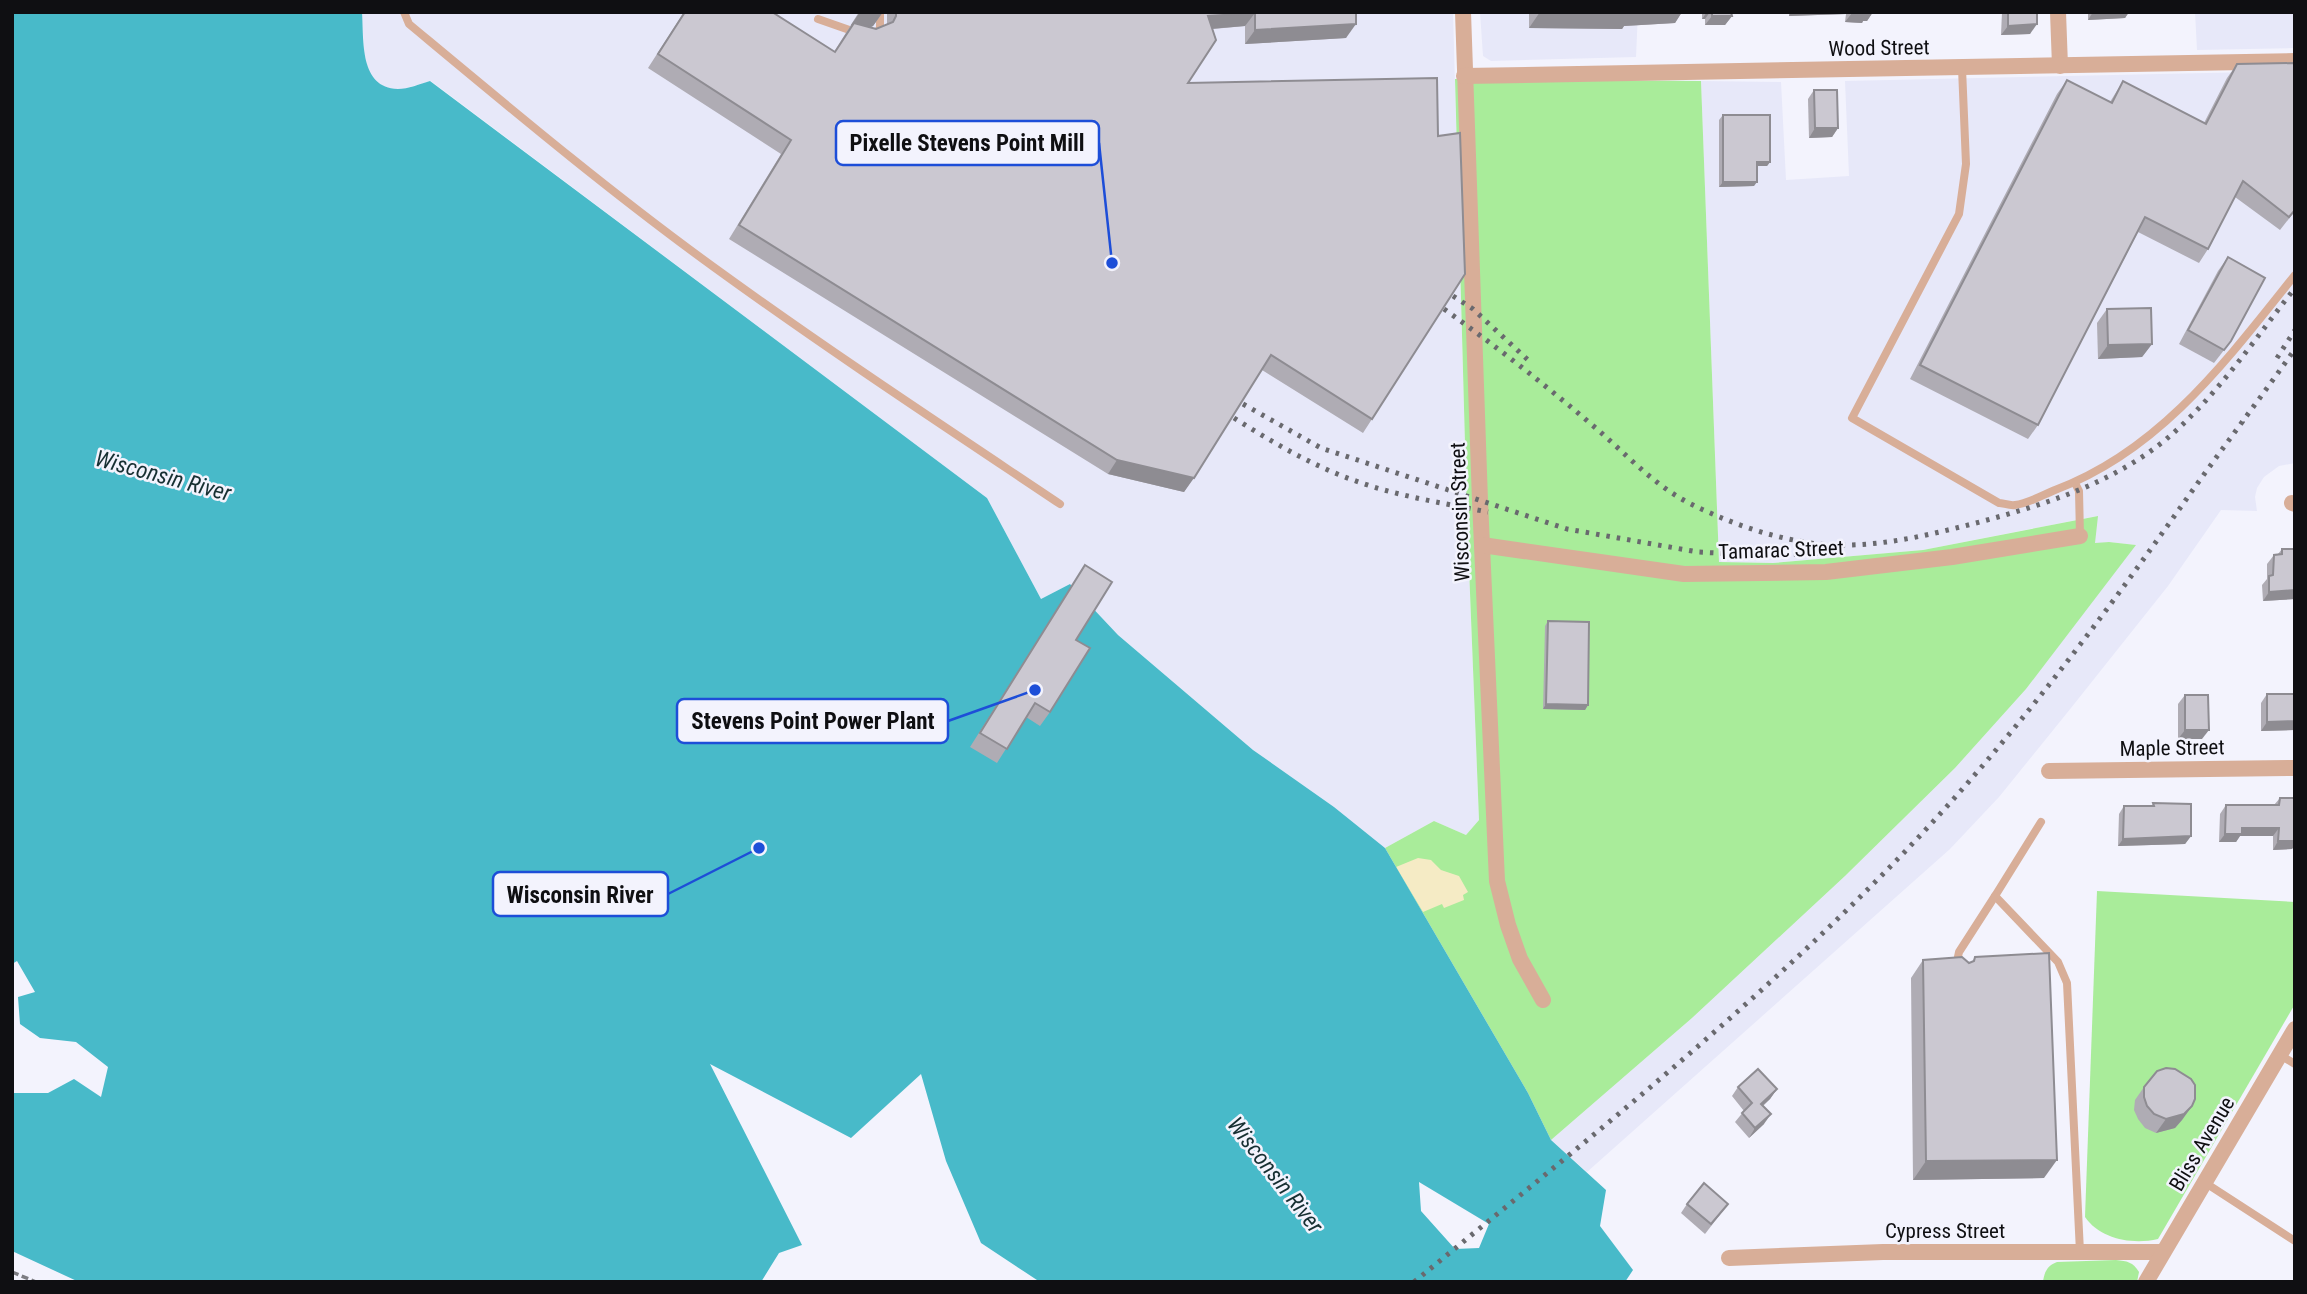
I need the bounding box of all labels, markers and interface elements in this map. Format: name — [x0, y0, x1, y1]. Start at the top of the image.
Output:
street label: Wood Street — [1828, 35, 1930, 61]
callout: Pixelle Stevens Point Mill — [836, 121, 1099, 165]
text: Pixelle Stevens Point Mill — [849, 130, 1085, 157]
street label: Wisconsin Street — [1446, 442, 1474, 582]
water label: Wisconsin River — [92, 445, 235, 507]
street label: Tamarac Street — [1718, 536, 1844, 564]
callout: Stevens Point Power Plant — [677, 699, 948, 743]
text: Stevens Point Power Plant — [691, 708, 935, 735]
street label: Maple Street — [2119, 735, 2225, 761]
callout: Wisconsin River — [493, 872, 668, 916]
text: Wisconsin River — [507, 882, 654, 909]
street label: Bliss Avenue — [2165, 1092, 2240, 1195]
water label: Wisconsin River — [1221, 1112, 1329, 1239]
street label: Cypress Street — [1885, 1219, 2005, 1243]

